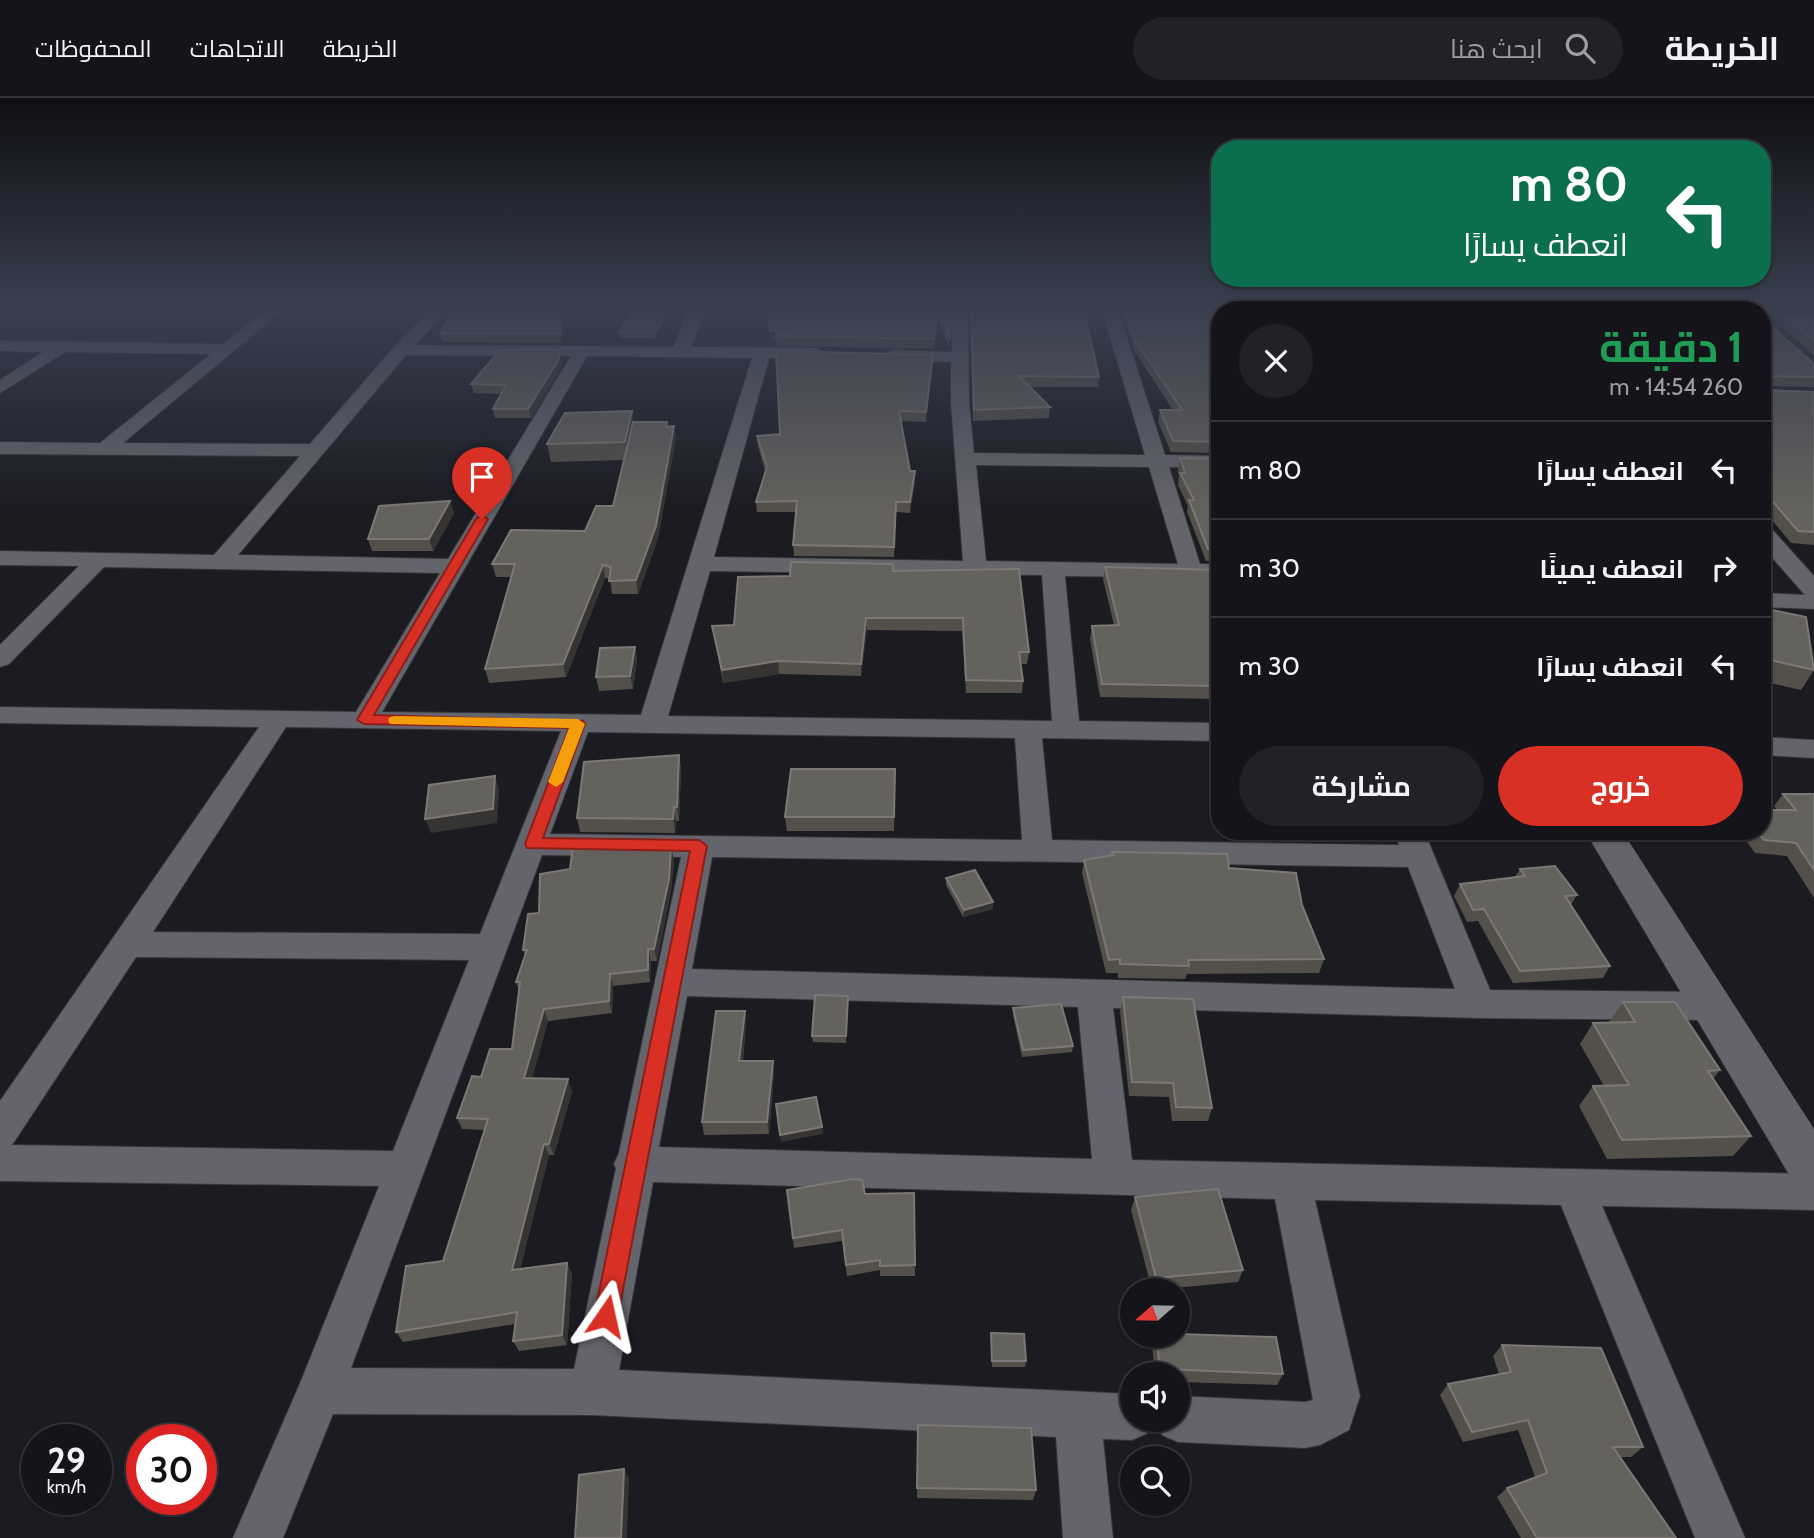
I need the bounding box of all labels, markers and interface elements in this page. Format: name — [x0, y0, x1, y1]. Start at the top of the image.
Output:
search box — [1133, 17, 1623, 80]
text: الخريطة — [1665, 28, 1779, 68]
icon: search — [1561, 29, 1599, 67]
text: ابحث هنا — [1450, 33, 1543, 65]
text: المحفوظات — [35, 34, 152, 63]
text: الاتجاهات — [190, 34, 285, 63]
text: الخريطة — [323, 34, 398, 63]
text: 80 m — [1510, 154, 1628, 213]
icon: left — [1652, 168, 1743, 259]
text: انعطف يسارًا — [1463, 225, 1628, 264]
text: 1 دقيقة — [1599, 321, 1743, 373]
button: close — [1239, 324, 1313, 398]
text: 260 m · 14:54 — [1609, 373, 1743, 401]
pin — [452, 447, 512, 519]
icon: left — [1705, 451, 1743, 489]
text: 80 m — [1239, 454, 1302, 486]
text: انعطف يسارًا — [1536, 455, 1684, 487]
icon: arrive — [463, 458, 501, 496]
icon: right — [1705, 549, 1743, 587]
text: 30 m — [1239, 552, 1300, 584]
text: انعطف يمينًا — [1540, 553, 1684, 585]
icon: left — [1705, 647, 1743, 685]
text: 30 m — [1239, 650, 1300, 682]
text: انعطف يسارًا — [1536, 651, 1684, 683]
button: مشاركة — [1239, 746, 1484, 826]
button: خروج — [1498, 746, 1743, 826]
north arrow — [1120, 1278, 1190, 1348]
map controls — [1120, 1278, 1190, 1516]
position arrow — [569, 1279, 643, 1353]
button: sound — [1120, 1362, 1190, 1432]
speed limit sign: 30 — [126, 1424, 217, 1515]
text: 29 — [47, 1439, 86, 1482]
button: search — [1120, 1446, 1190, 1516]
text: km/h — [47, 1476, 86, 1498]

